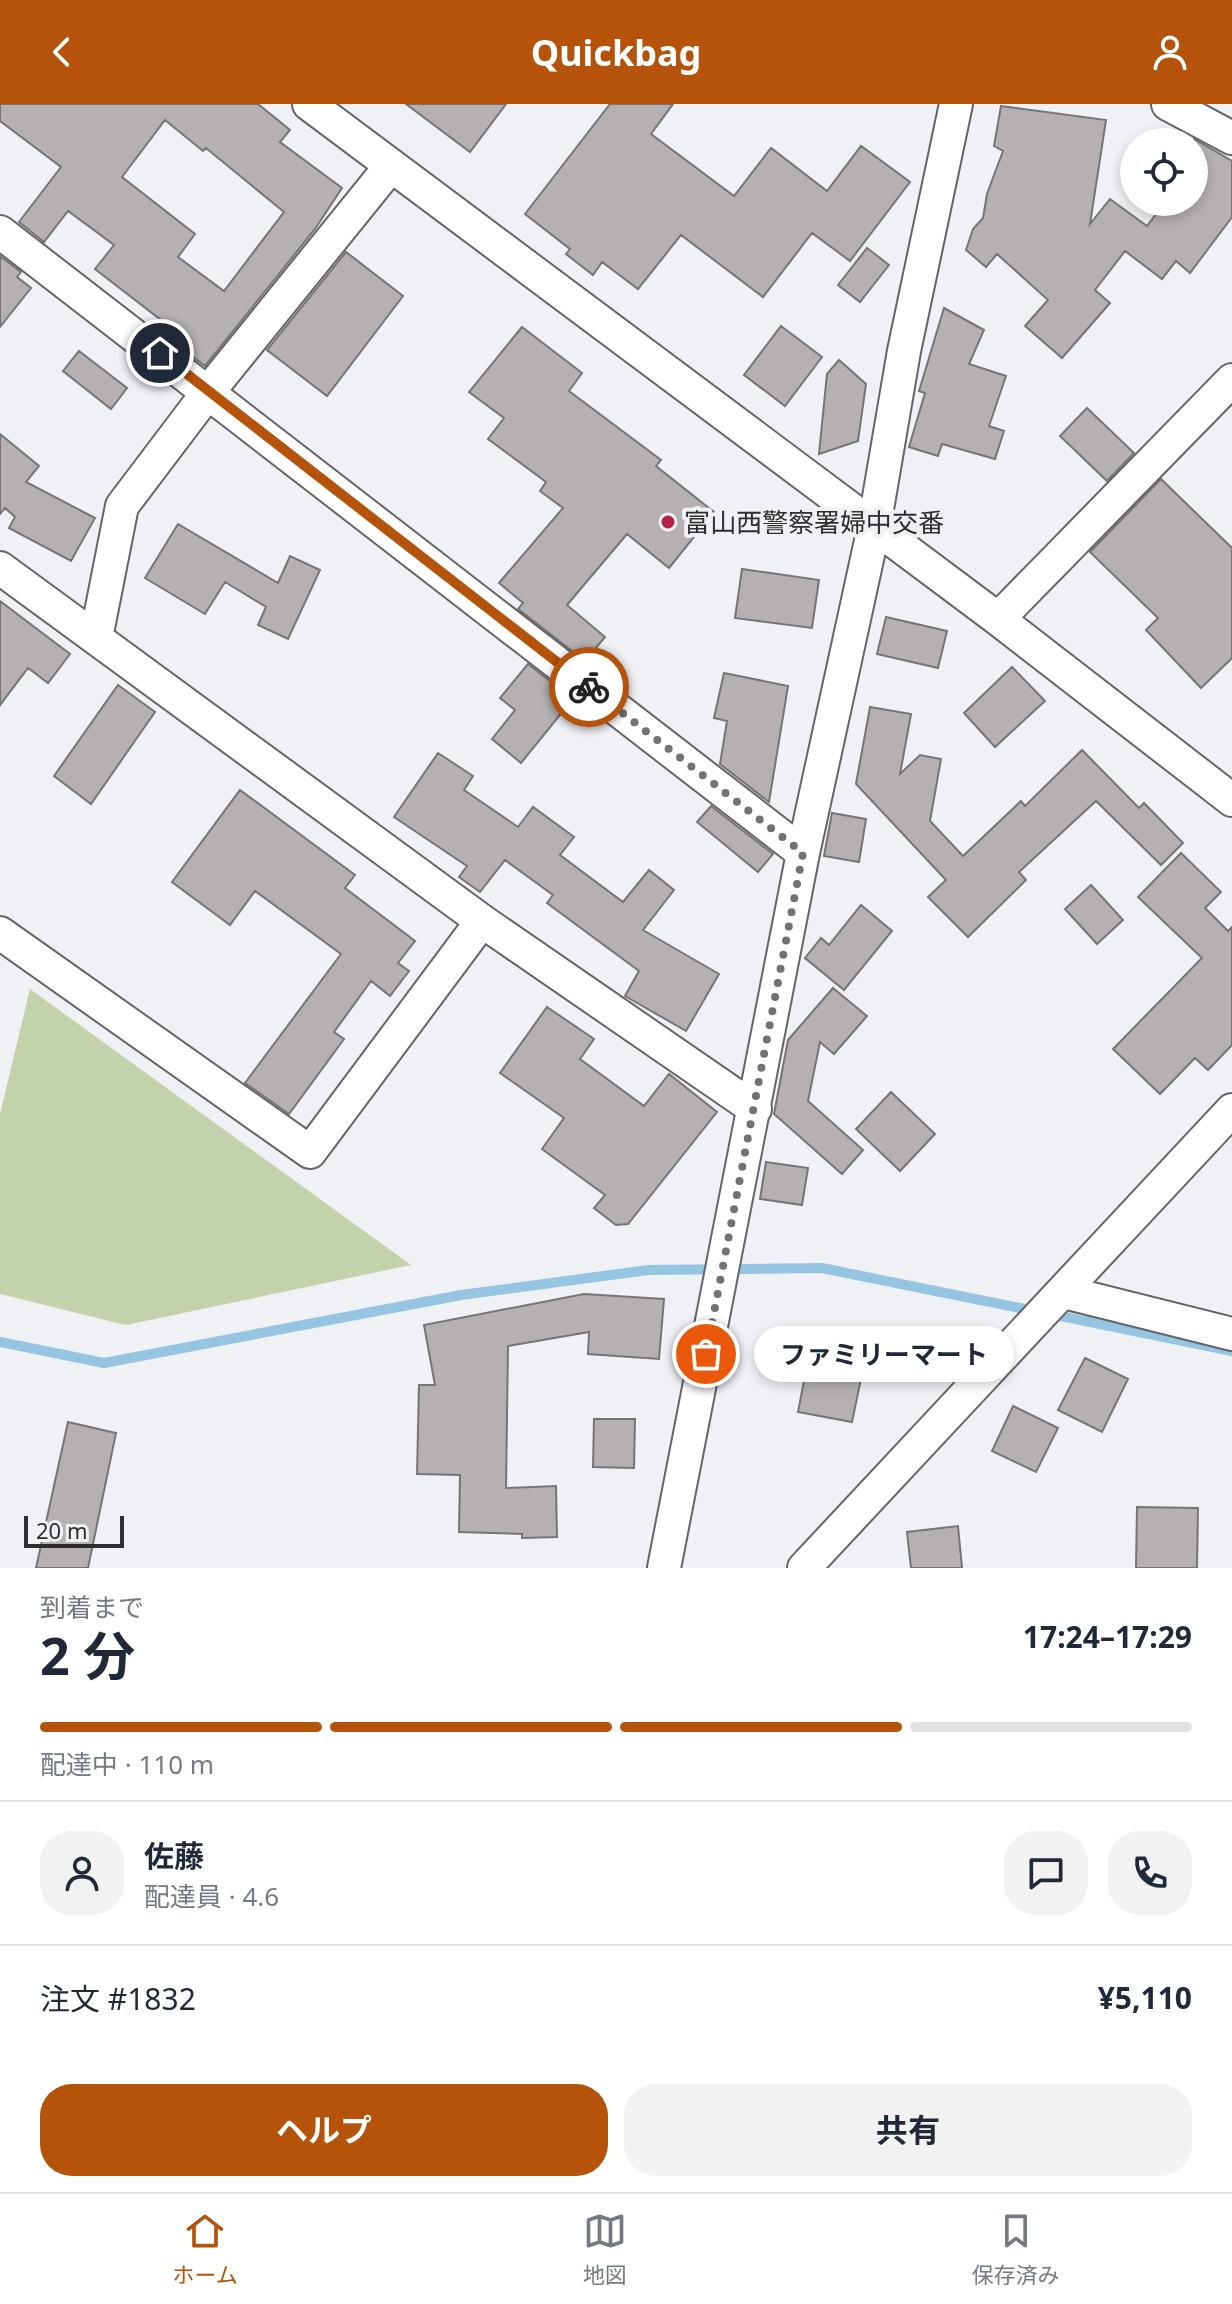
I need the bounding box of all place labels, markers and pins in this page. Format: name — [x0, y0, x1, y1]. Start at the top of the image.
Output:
pin — [126, 319, 194, 387]
place label: 富山西警察署婦中交番 — [684, 504, 944, 540]
marker: 富山西警察署婦中交番 — [659, 513, 677, 531]
pin — [672, 1320, 740, 1388]
callout: ファミリーマート — [754, 1326, 1014, 1382]

